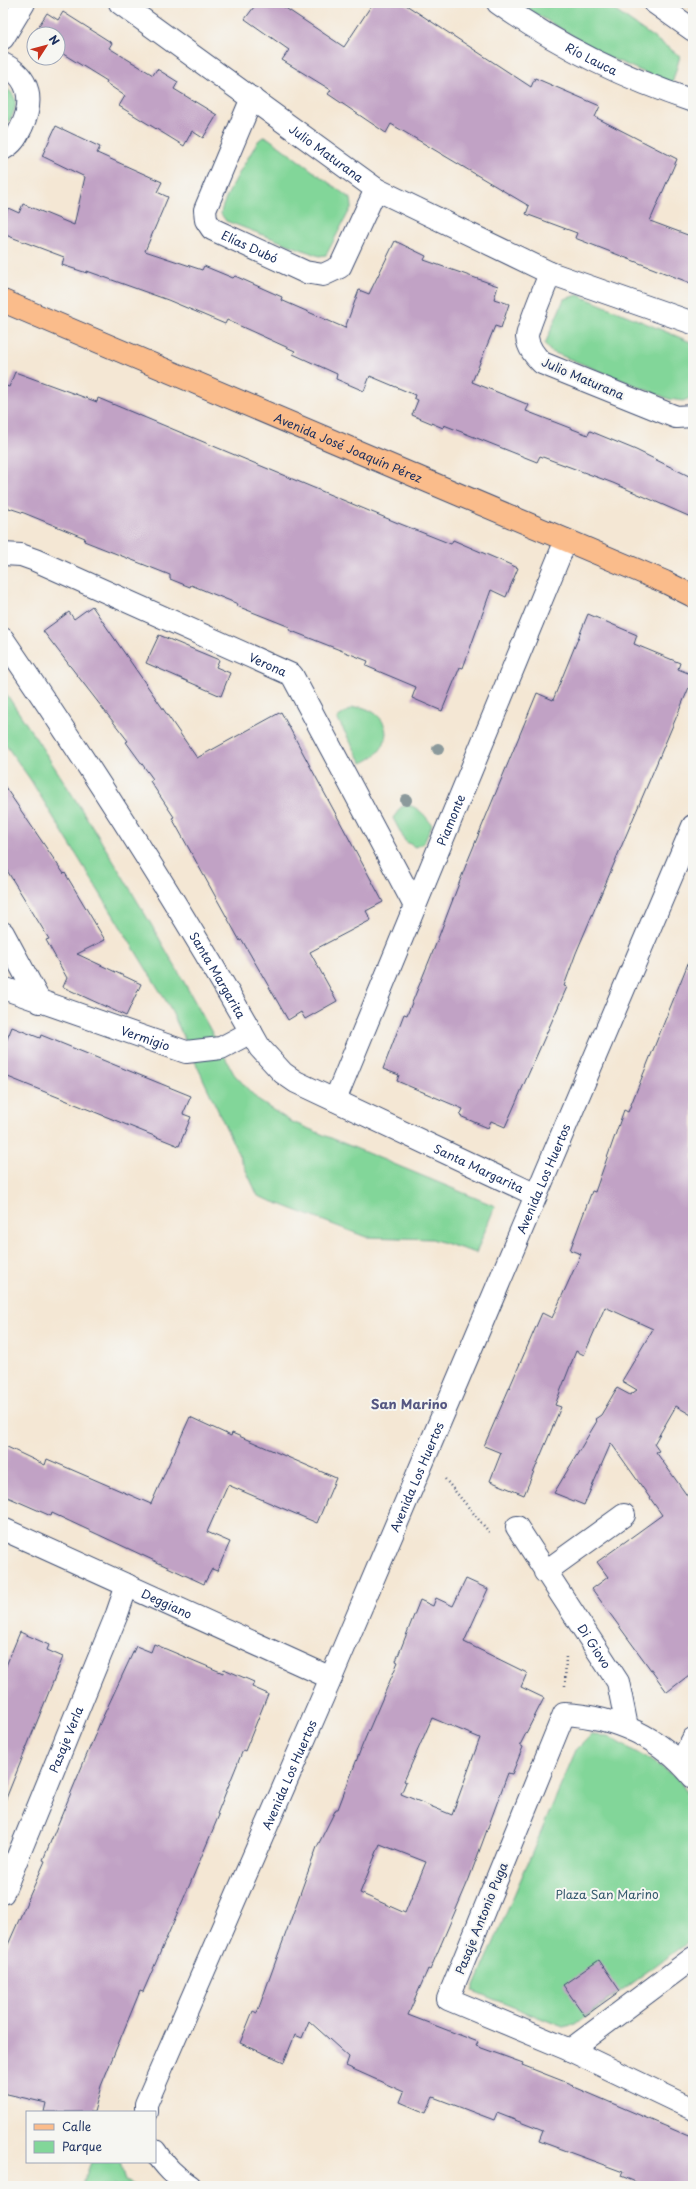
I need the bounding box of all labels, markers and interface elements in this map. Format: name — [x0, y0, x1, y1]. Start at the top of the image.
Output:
north arrow — [26, 26, 66, 66]
text: N — [45, 31, 64, 49]
street label: Río Lauca — [562, 38, 621, 79]
street label: Julio Maturana — [285, 120, 368, 186]
street label: Elías Dubó — [219, 226, 281, 267]
street label: Julio Maturana — [539, 352, 628, 404]
street label: Avenida José Joaquín Pérez — [271, 408, 425, 487]
street label: Verona — [246, 648, 290, 681]
street label: Piamonte — [432, 791, 469, 848]
street label: Santa Margarita — [185, 928, 251, 1022]
street label: Vermigio — [119, 1021, 173, 1055]
street label: Avenida Los Huertos — [512, 1120, 575, 1236]
street label: Santa Margarita — [431, 1139, 527, 1197]
district label: San Marino — [371, 1394, 448, 1413]
street label: Avenida Los Huertos — [385, 1419, 448, 1535]
street label: Deggiano — [139, 1584, 195, 1623]
street label: Di Giovo — [573, 1620, 616, 1672]
street label: Pasaje Verla — [44, 1703, 88, 1775]
street label: Avenida Los Huertos — [257, 1717, 321, 1832]
street label: Pasaje Antonio Puga — [450, 1859, 512, 1977]
park label: Plaza San Marino — [555, 1885, 659, 1903]
legend — [26, 2111, 156, 2163]
text: Calle — [62, 2117, 92, 2135]
text: Parque — [62, 2137, 102, 2155]

